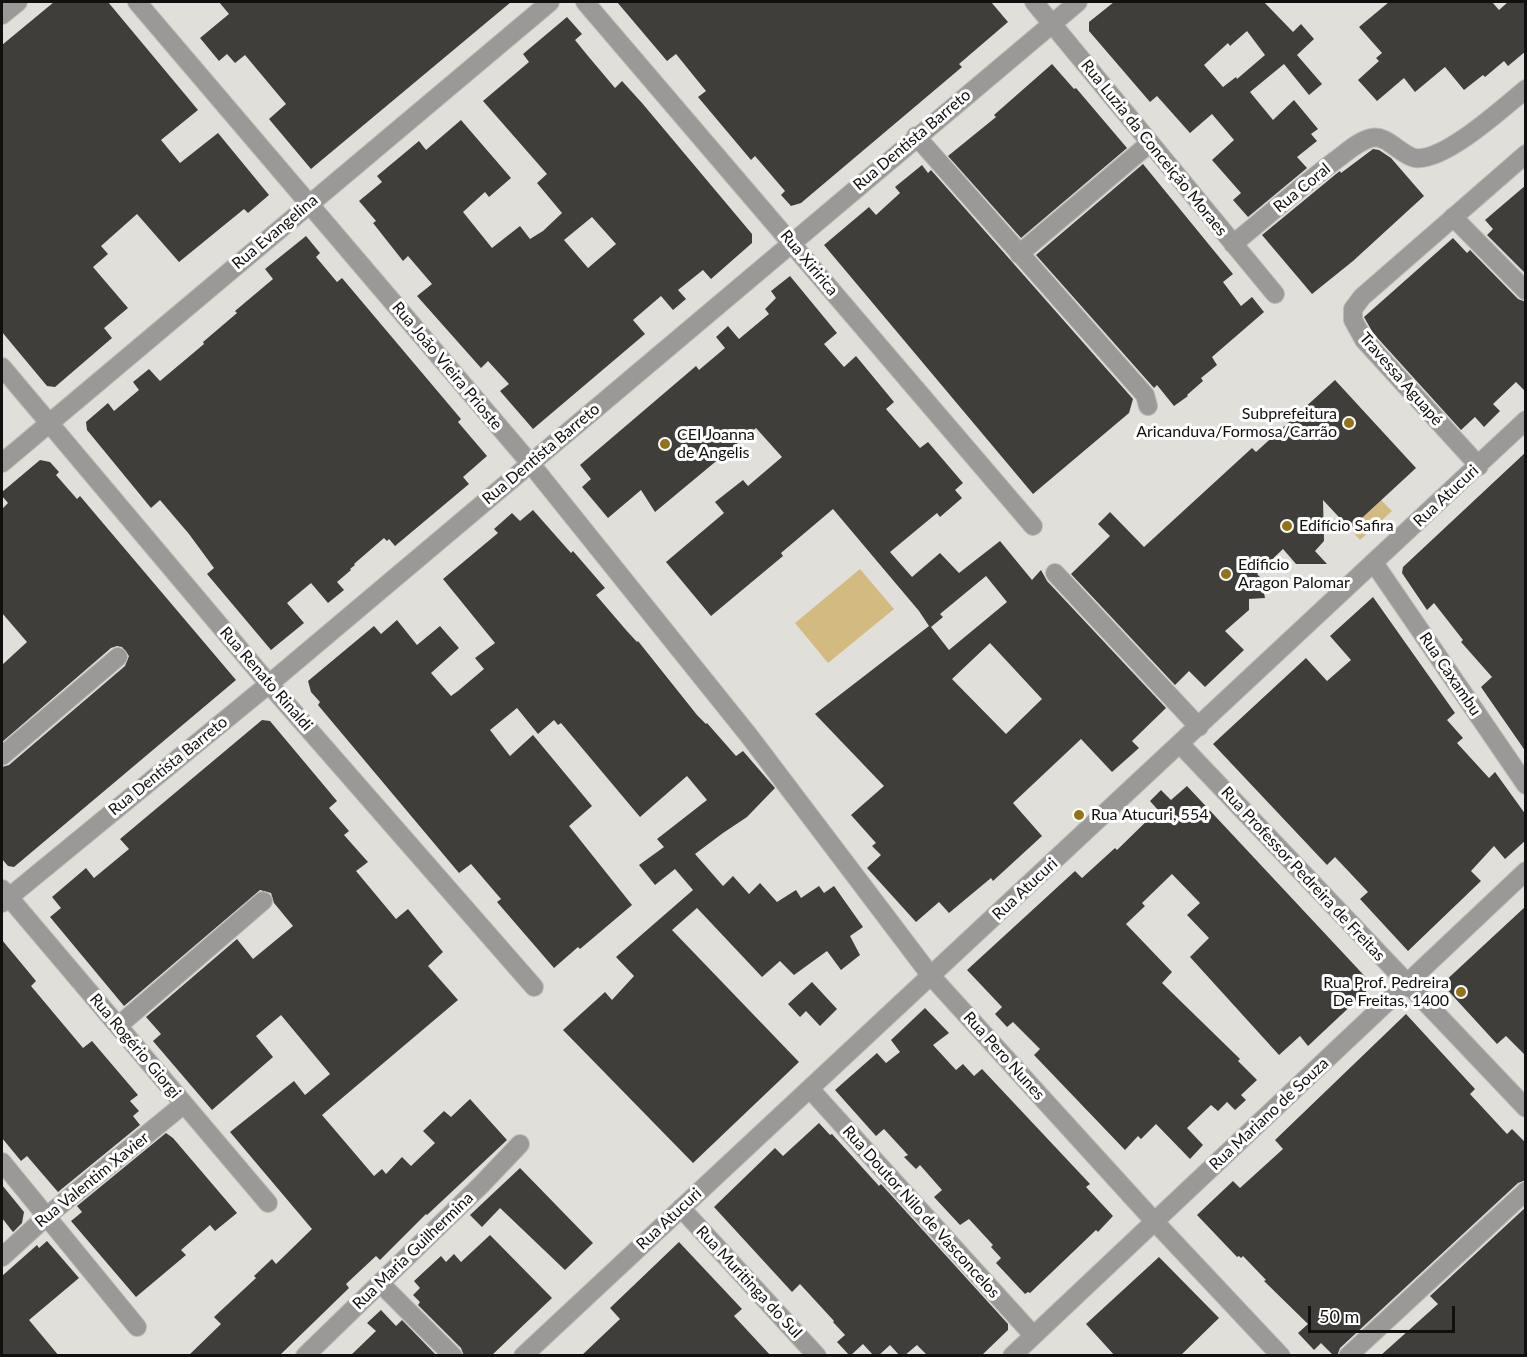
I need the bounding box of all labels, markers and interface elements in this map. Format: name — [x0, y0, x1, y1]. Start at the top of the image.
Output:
street label: Rua Luzia da Conceição Moraes — [1077, 56, 1231, 240]
street label: Rua Dentista Barreto — [849, 85, 975, 195]
street label: Rua Coral — [1270, 159, 1334, 217]
street label: Rua Evangelina — [228, 191, 322, 273]
street label: Rua Xiririca — [776, 226, 842, 300]
street label: Rua João Vieira Prioste — [388, 298, 506, 434]
street label: Travessa Aguapé — [1355, 329, 1447, 429]
street label: Rua Dentista Barreto — [478, 399, 604, 509]
place label: Subprefeitura Aricanduva/Formosa/Carrão — [1136, 404, 1337, 442]
marker: Subprefeitura Aricanduva/Formosa/Carrão — [1342, 416, 1356, 430]
place label: CEI Joanna de Angelis — [677, 425, 755, 463]
marker: CEI Joanna de Angelis — [658, 437, 672, 451]
street label: Rua Atucuri — [1410, 461, 1482, 531]
place label: Edifício Safira — [1299, 516, 1394, 536]
marker: Edifício Safira — [1280, 519, 1294, 533]
place label: Edificio Aragon Palomar — [1238, 555, 1350, 593]
marker: Edificio Aragon Palomar — [1219, 567, 1233, 581]
street label: Rua Renato Rinaldi — [216, 623, 316, 735]
street label: Rua Caxambu — [1415, 629, 1485, 719]
street label: Rua Dentista Barreto — [105, 712, 231, 820]
street label: Rua Professor Pedreira de Freitas — [1217, 783, 1389, 965]
place label: Rua Atucuri, 554 — [1091, 805, 1208, 825]
marker: Rua Atucuri, 554 — [1072, 808, 1086, 822]
street label: Rua Atucuri — [989, 854, 1061, 924]
place label: Rua Prof. Pedreira De Freitas, 1400 — [1323, 973, 1449, 1011]
marker: Rua Prof. Pedreira De Freitas, 1400 — [1454, 985, 1468, 999]
street label: Rua Rogério Giorgi — [86, 990, 184, 1102]
street label: Rua Pero Nunes — [959, 1008, 1049, 1104]
street label: Rua Mariano de Souza — [1205, 1054, 1333, 1174]
street label: Rua Doutor Nilo de Vasconcelos — [838, 1122, 1004, 1302]
street label: Rua Valentim Xavier — [31, 1128, 153, 1232]
street label: Rua Atucuri — [633, 1184, 705, 1254]
street label: Rua Maria Guilhermina — [349, 1188, 477, 1314]
street label: Rua Muritinga do Sul — [692, 1222, 806, 1342]
scale bar — [1311, 1294, 1458, 1332]
text: 50 m — [1319, 1305, 1359, 1327]

